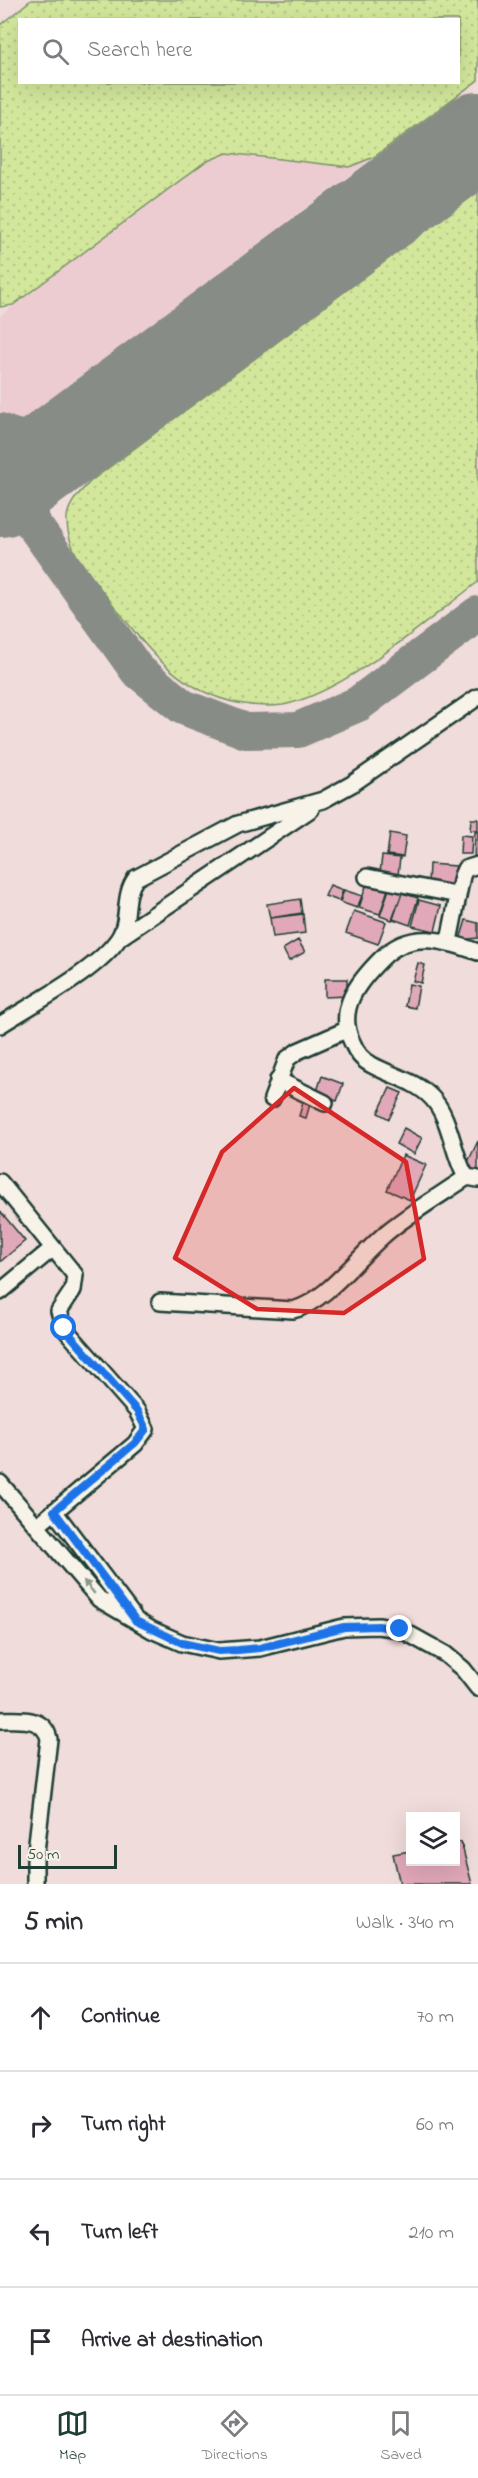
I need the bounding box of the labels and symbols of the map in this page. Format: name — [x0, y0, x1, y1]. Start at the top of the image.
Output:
route start — [50, 1314, 76, 1340]
one-way arrow — [83, 1580, 96, 1595]
route end — [386, 1615, 412, 1641]
scale bar — [18, 1842, 117, 1870]

